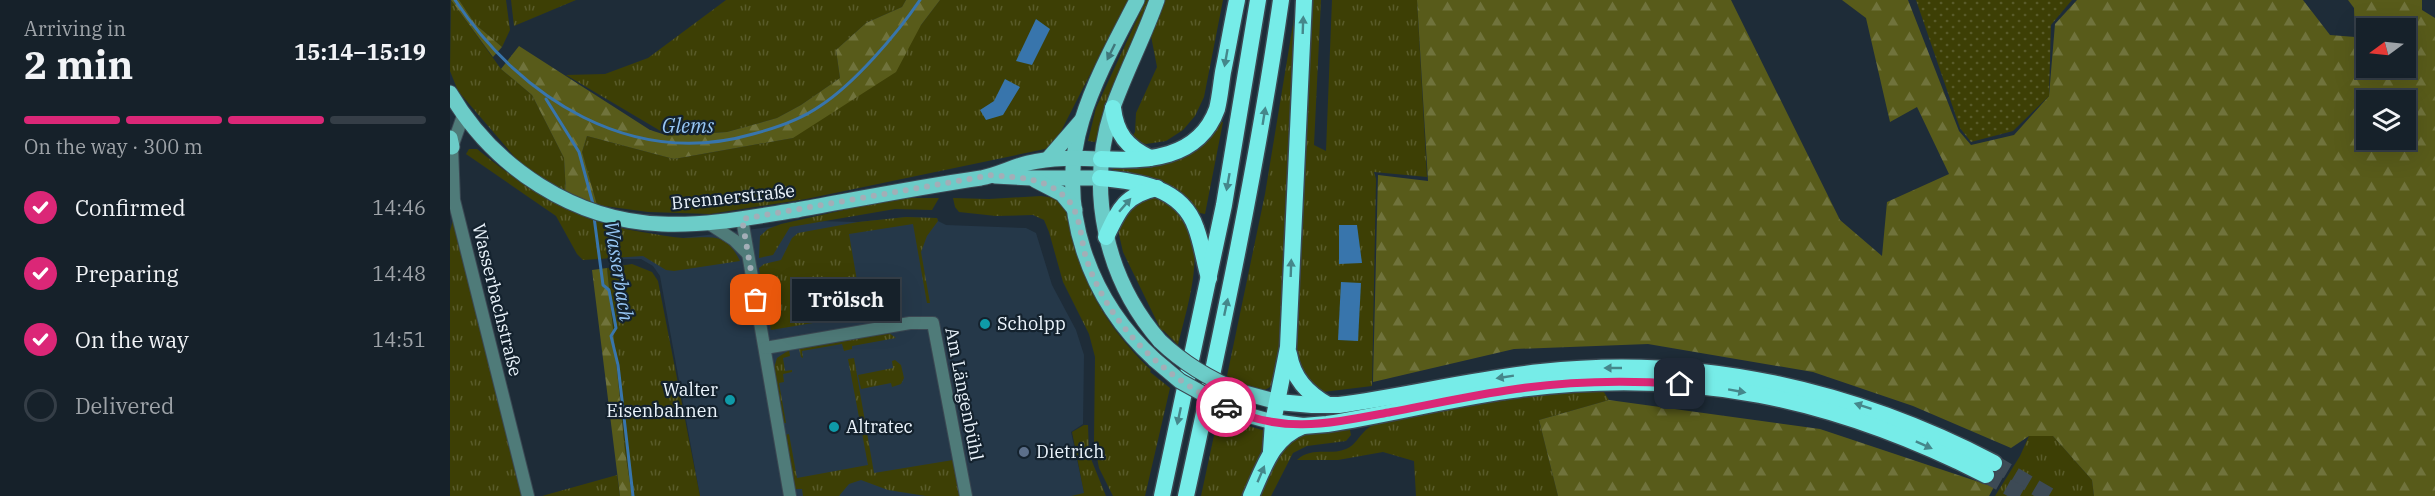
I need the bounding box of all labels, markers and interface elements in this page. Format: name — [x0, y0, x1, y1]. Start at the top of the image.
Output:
text: Arriving in — [24, 15, 126, 42]
one-way arrow — [1298, 16, 1307, 35]
north arrow — [2356, 18, 2416, 78]
map controls — [2356, 18, 2416, 150]
text: 15:14–15:19 — [294, 37, 426, 66]
text: 2 min — [24, 39, 133, 90]
one-way arrow — [1106, 44, 1115, 61]
one-way arrow — [1221, 48, 1230, 67]
button: layers — [2356, 90, 2416, 150]
one-way arrow — [1259, 106, 1268, 125]
water label: Glems — [662, 112, 715, 139]
text: On the way · 300 m — [24, 133, 203, 160]
one-way arrow — [1224, 173, 1233, 192]
street label: Brennerstraße — [670, 179, 796, 214]
icon: check — [24, 191, 57, 224]
text: Confirmed — [75, 193, 186, 222]
text: 14:46 — [372, 194, 426, 221]
one-way arrow — [1118, 198, 1131, 213]
water label: Wasserbach — [598, 219, 641, 323]
street label: Wasserbachstraße — [467, 221, 528, 379]
icon: check — [24, 257, 57, 290]
one-way arrow — [1287, 258, 1296, 277]
text: Preparing — [75, 259, 179, 288]
text: 14:48 — [372, 260, 426, 287]
pin — [730, 274, 781, 325]
callout: Trölsch — [792, 279, 900, 321]
icon: bag — [739, 283, 772, 316]
text: Trölsch — [808, 286, 884, 313]
one-way arrow — [1222, 297, 1231, 316]
place label: Scholpp — [997, 312, 1066, 335]
marker: Scholpp — [978, 317, 992, 331]
icon: check — [24, 323, 57, 356]
text: On the way — [75, 325, 189, 354]
street label: Am Längenbühl — [940, 325, 989, 462]
text: 14:51 — [372, 326, 426, 353]
pin — [1654, 358, 1705, 409]
one-way arrow — [1604, 363, 1623, 373]
icon: home — [1663, 367, 1696, 400]
one-way arrow — [1495, 372, 1514, 381]
courier — [1196, 377, 1256, 437]
place label: Walter Eisenbahnen — [606, 378, 718, 422]
one-way arrow — [1728, 387, 1747, 396]
text: Delivered — [75, 391, 174, 420]
icon: car — [1210, 391, 1243, 424]
marker: Walter Eisenbahnen — [723, 393, 737, 407]
one-way arrow — [1854, 401, 1872, 411]
one-way arrow — [1174, 407, 1184, 426]
place label: Altratec — [846, 415, 913, 438]
marker: Altratec — [827, 420, 841, 434]
place label: Dietrich — [1036, 440, 1105, 463]
one-way arrow — [1915, 440, 1933, 450]
marker: Dietrich — [1017, 445, 1031, 459]
one-way arrow — [1256, 464, 1266, 482]

